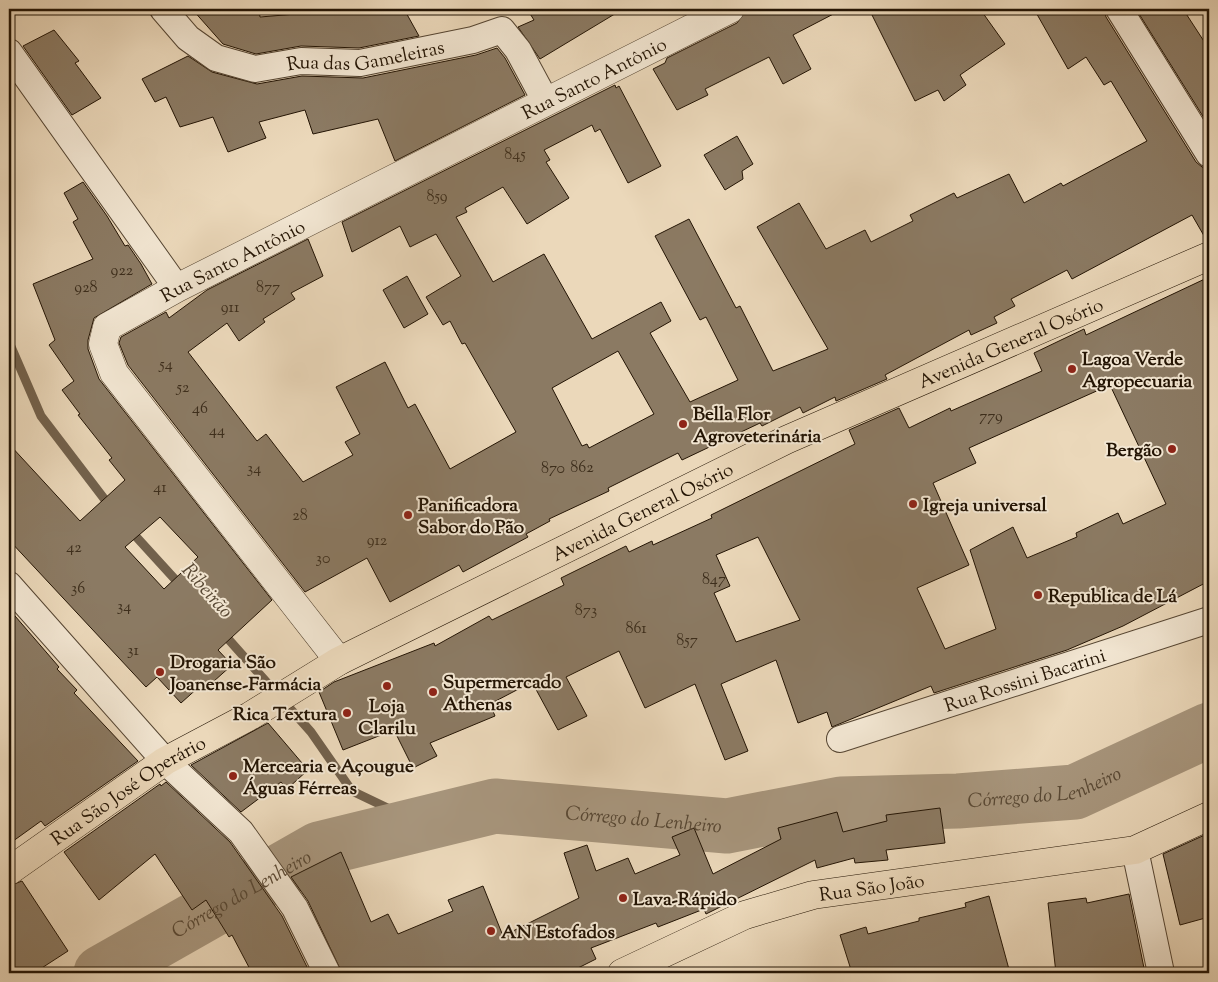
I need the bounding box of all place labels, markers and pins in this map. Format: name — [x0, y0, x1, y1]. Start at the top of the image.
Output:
place label: Lagoa Verde Agropecuaria — [1082, 347, 1193, 396]
marker: Lagoa Verde Agropecuaria — [1066, 363, 1078, 375]
place label: Bella Flor Agroveterinária — [693, 402, 822, 451]
marker: Bella Flor Agroveterinária — [677, 418, 689, 430]
place label: Bergão — [1106, 438, 1163, 465]
marker: Bergão — [1166, 443, 1178, 455]
place label: Panificadora Sabor do Pão — [418, 493, 525, 542]
place label: Igreja universal — [923, 493, 1048, 520]
marker: Igreja universal — [907, 498, 919, 510]
marker: Panificadora Sabor do Pão — [402, 509, 414, 521]
place label: Republica de Lá — [1048, 584, 1177, 611]
marker: Republica de Lá — [1032, 589, 1044, 601]
place label: Drogaria São Joanense-Farmácia — [168, 650, 322, 699]
marker: Drogaria São Joanense-Farmácia — [154, 666, 166, 678]
place label: Supermercado Athenas — [443, 670, 562, 719]
marker: Loja Clarilu — [381, 680, 393, 692]
marker: Supermercado Athenas — [427, 686, 439, 698]
place label: Loja Clarilu — [358, 694, 416, 743]
place label: Rica Textura — [233, 702, 337, 729]
marker: Rica Textura — [341, 707, 353, 719]
place label: Mercearia e Açougue Águas Férreas — [243, 754, 414, 803]
marker: Mercearia e Açougue Águas Férreas — [227, 770, 239, 782]
place label: Lava-Rápido — [633, 887, 737, 914]
marker: Lava-Rápido — [617, 892, 629, 904]
place label: AN Estofados — [501, 920, 615, 947]
marker: AN Estofados — [485, 925, 497, 937]

